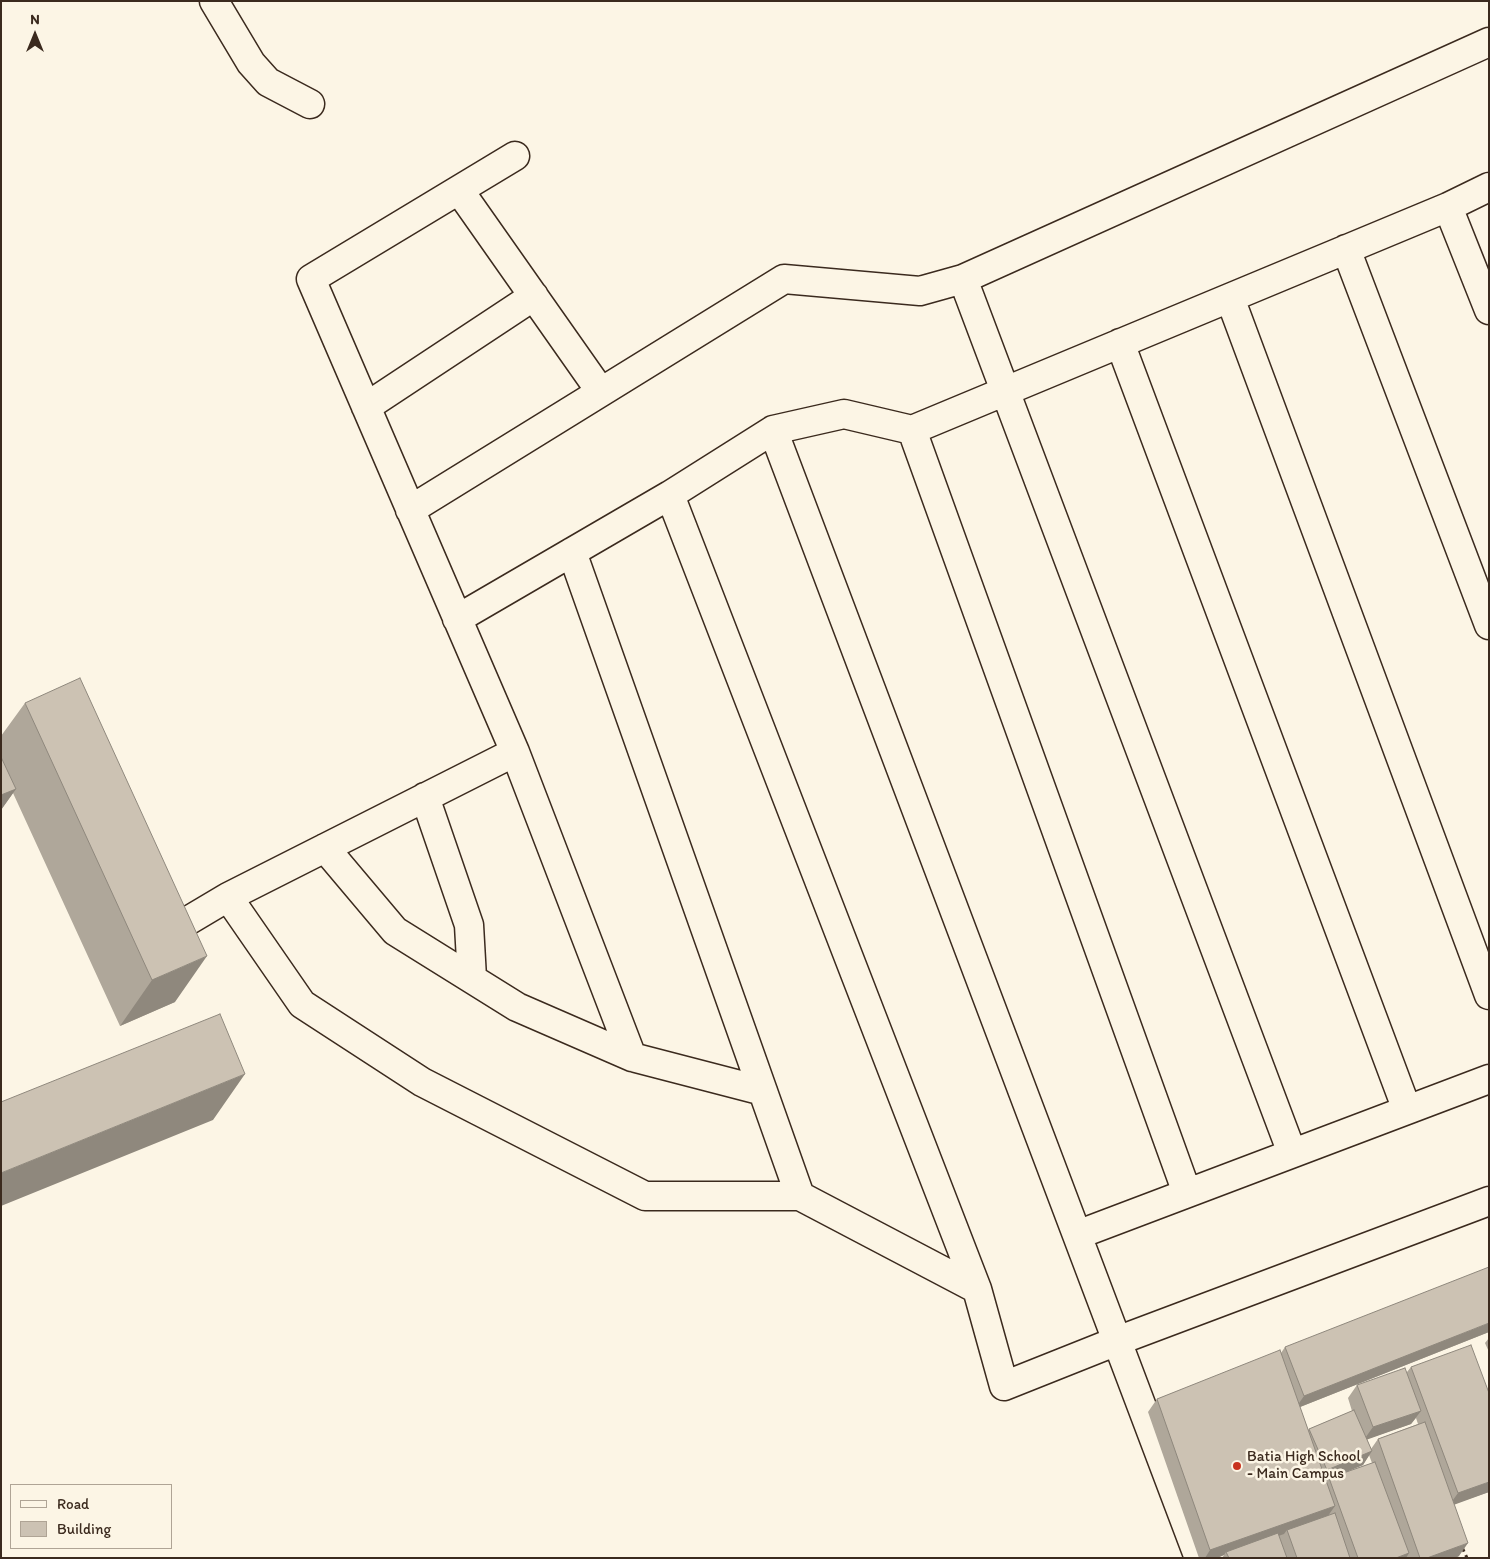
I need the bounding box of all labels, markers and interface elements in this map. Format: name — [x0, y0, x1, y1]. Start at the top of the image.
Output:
north arrow — [10, 10, 60, 60]
text: N — [30, 11, 40, 28]
place label: Batia High School - Main Campus — [1247, 1448, 1361, 1483]
marker: Batia High School - Main Campus — [1231, 1460, 1243, 1472]
legend — [10, 1484, 172, 1549]
text: Road — [57, 1495, 89, 1513]
text: Building — [57, 1520, 111, 1538]

